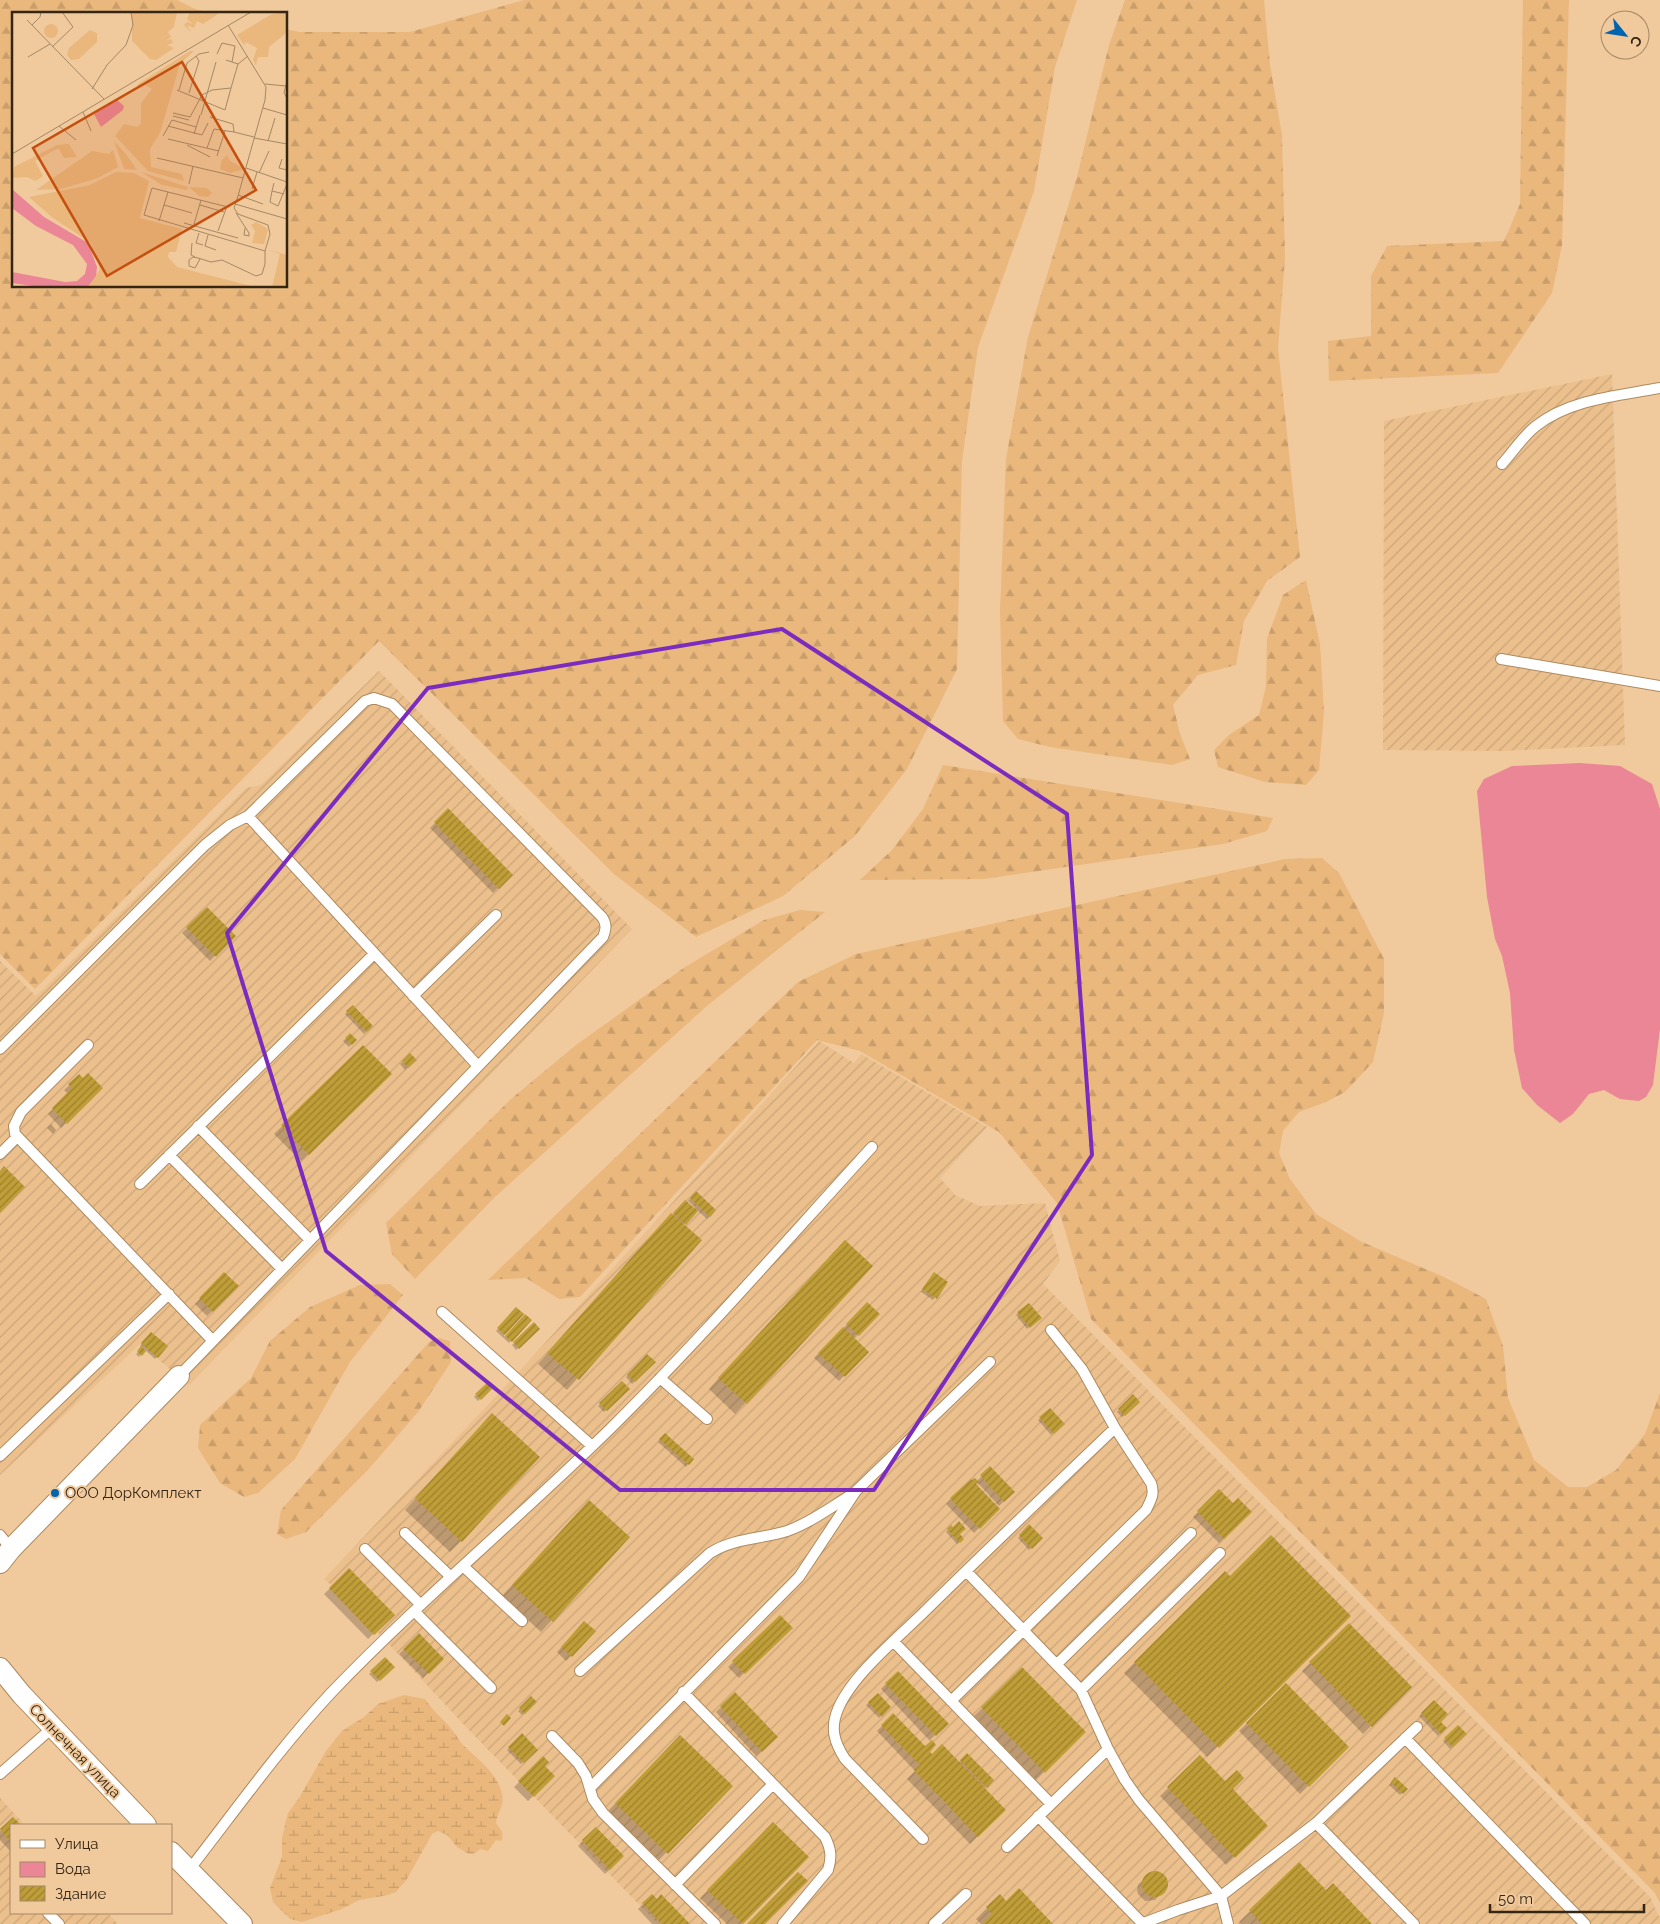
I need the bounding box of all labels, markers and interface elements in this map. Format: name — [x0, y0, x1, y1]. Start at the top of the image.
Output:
north arrow — [1600, 10, 1650, 60]
inset map — [12, 12, 288, 288]
text: С — [1627, 33, 1646, 50]
place label: ООО ДорКомплект — [65, 1484, 201, 1502]
marker: ООО ДорКомплект — [49, 1487, 61, 1499]
street label: Солнечная улица — [26, 1700, 124, 1802]
legend — [10, 1824, 172, 1914]
text: Улица — [55, 1835, 99, 1853]
text: Вода — [55, 1860, 91, 1878]
scale bar — [1490, 1882, 1644, 1914]
text: Здание — [55, 1885, 107, 1903]
text: 50 m — [1498, 1890, 1533, 1908]

